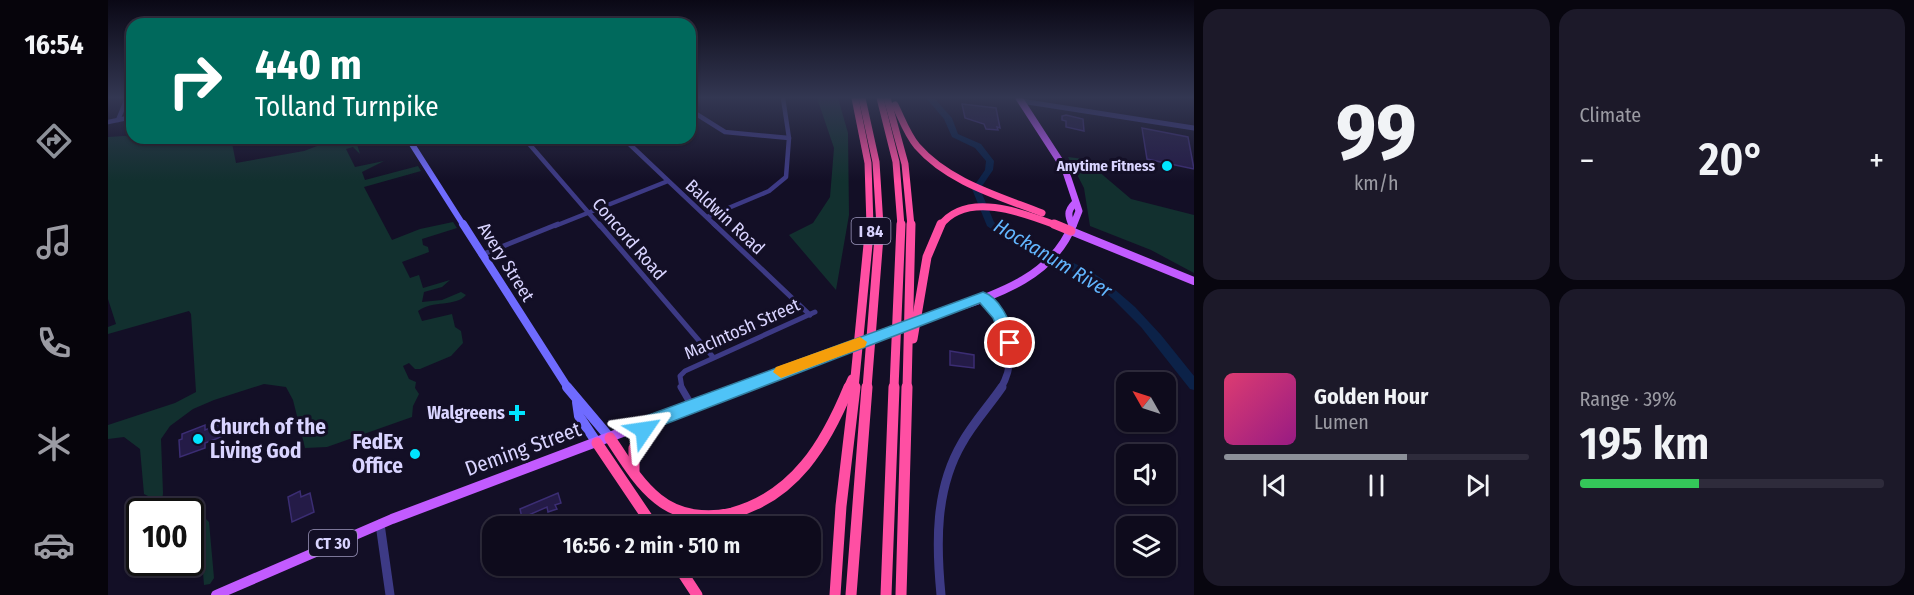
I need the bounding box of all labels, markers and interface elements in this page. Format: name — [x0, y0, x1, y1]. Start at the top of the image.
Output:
text: 16:54 — [24, 29, 84, 61]
text: 440 m — [255, 40, 362, 90]
icon: right — [156, 42, 234, 120]
text: 99 — [1336, 85, 1417, 179]
text: Tolland Turnpike — [255, 91, 439, 123]
text: Climate — [1580, 103, 1641, 127]
icon: directions — [33, 120, 75, 162]
text: 20° — [1699, 133, 1765, 187]
text: − — [1580, 141, 1594, 181]
text: + — [1869, 141, 1884, 181]
place label: Anytime Fitness — [1056, 157, 1155, 175]
marker: Anytime Fitness — [1160, 159, 1174, 173]
text: km/h — [1354, 171, 1399, 195]
street label: Baldwin Road — [681, 175, 769, 259]
street label: Concord Road — [587, 193, 671, 285]
water label: Hockanum River — [990, 213, 1117, 303]
street label: Avery Street — [473, 218, 539, 306]
road number: I 84 — [852, 218, 891, 244]
icon: music — [33, 221, 75, 263]
street label: MacIntosh Street — [681, 294, 803, 364]
pin — [984, 317, 1035, 368]
icon: phone — [33, 322, 75, 364]
icon: arrive — [993, 326, 1026, 359]
north arrow — [1116, 372, 1176, 432]
map controls — [1116, 372, 1176, 576]
text: Golden Hour — [1314, 383, 1428, 410]
text: Range · 39% — [1580, 387, 1677, 411]
position arrow — [612, 398, 676, 462]
place label: Walgreens — [427, 402, 505, 424]
marker: Walgreens — [510, 406, 524, 420]
text: Lumen — [1314, 410, 1369, 434]
place label: Church of the Living God — [210, 414, 326, 464]
street label: Deming Street — [461, 416, 585, 482]
text: 195 km — [1580, 417, 1709, 471]
icon: climate — [33, 423, 75, 465]
place label: FedEx Office — [352, 429, 404, 479]
marker: Church of the Living God — [191, 432, 205, 446]
button: sound — [1116, 444, 1176, 504]
marker: FedEx Office — [408, 447, 422, 461]
icon: previous — [1258, 469, 1291, 502]
icon: pause — [1360, 469, 1393, 502]
icon: next — [1461, 469, 1494, 502]
speed limit sign: 100 — [126, 498, 204, 576]
button: layers — [1116, 516, 1176, 576]
icon: car — [33, 524, 75, 566]
road number: CT 30 — [309, 530, 357, 556]
text: 16:56 · 2 min · 510 m — [563, 532, 740, 559]

